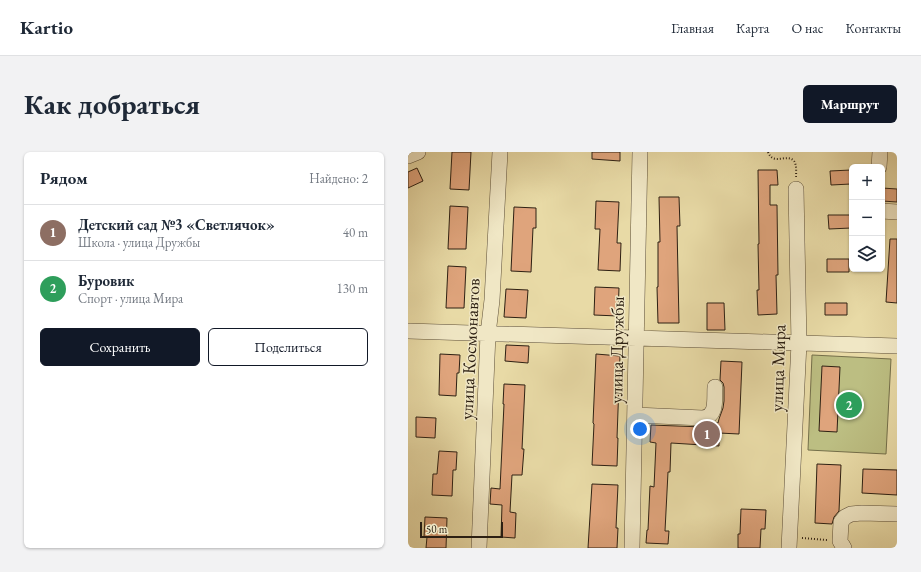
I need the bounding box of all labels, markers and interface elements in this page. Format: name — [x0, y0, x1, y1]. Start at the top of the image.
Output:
text: Kartio — [20, 15, 73, 40]
text: Главная — [671, 19, 714, 37]
text: Карта — [736, 19, 769, 37]
text: О нас — [791, 19, 823, 37]
text: Контакты — [845, 19, 901, 37]
button: Маршрут — [803, 85, 897, 123]
text: Как добраться — [24, 86, 200, 122]
map controls — [849, 164, 885, 272]
button: + — [849, 164, 885, 200]
text: Рядом — [40, 167, 88, 189]
text: Найдено: 2 — [309, 170, 368, 187]
button: − — [849, 200, 885, 236]
text: Детский сад №3 «Светлячок» — [78, 215, 275, 234]
text: 1 — [50, 224, 56, 241]
text: 40 m — [343, 224, 368, 241]
text: Школа · улица Дружбы — [78, 234, 200, 251]
button: layers — [849, 236, 885, 272]
text: Буровик — [78, 271, 134, 290]
street label: улица Космонавтов — [454, 277, 485, 420]
text: 2 — [50, 280, 56, 297]
text: 130 m — [337, 280, 368, 297]
text: Спорт · улица Мира — [78, 290, 183, 307]
street label: улица Дружбы — [604, 296, 629, 404]
street label: улица Мира — [764, 323, 791, 412]
button: Сохранить — [40, 328, 200, 366]
button: Поделиться — [208, 328, 368, 366]
pin: 2 — [836, 390, 862, 420]
your location — [630, 419, 650, 439]
pin: 1 — [694, 419, 720, 449]
scale bar — [420, 520, 503, 539]
text: 50 m — [426, 522, 447, 536]

